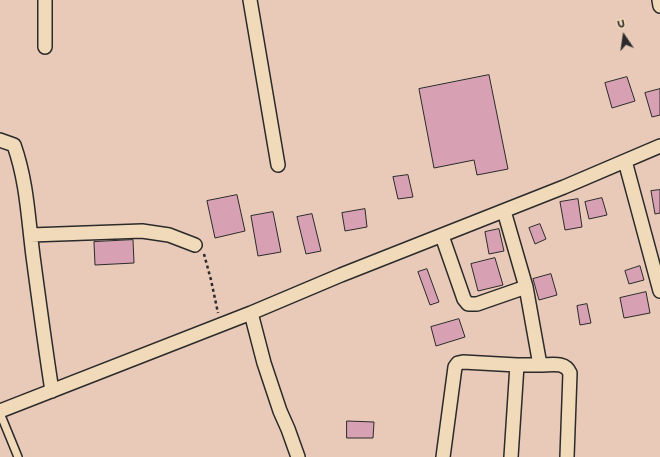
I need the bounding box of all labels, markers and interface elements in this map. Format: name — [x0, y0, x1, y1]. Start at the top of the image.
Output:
north arrow — [604, 16, 644, 56]
text: U — [616, 17, 626, 31]

